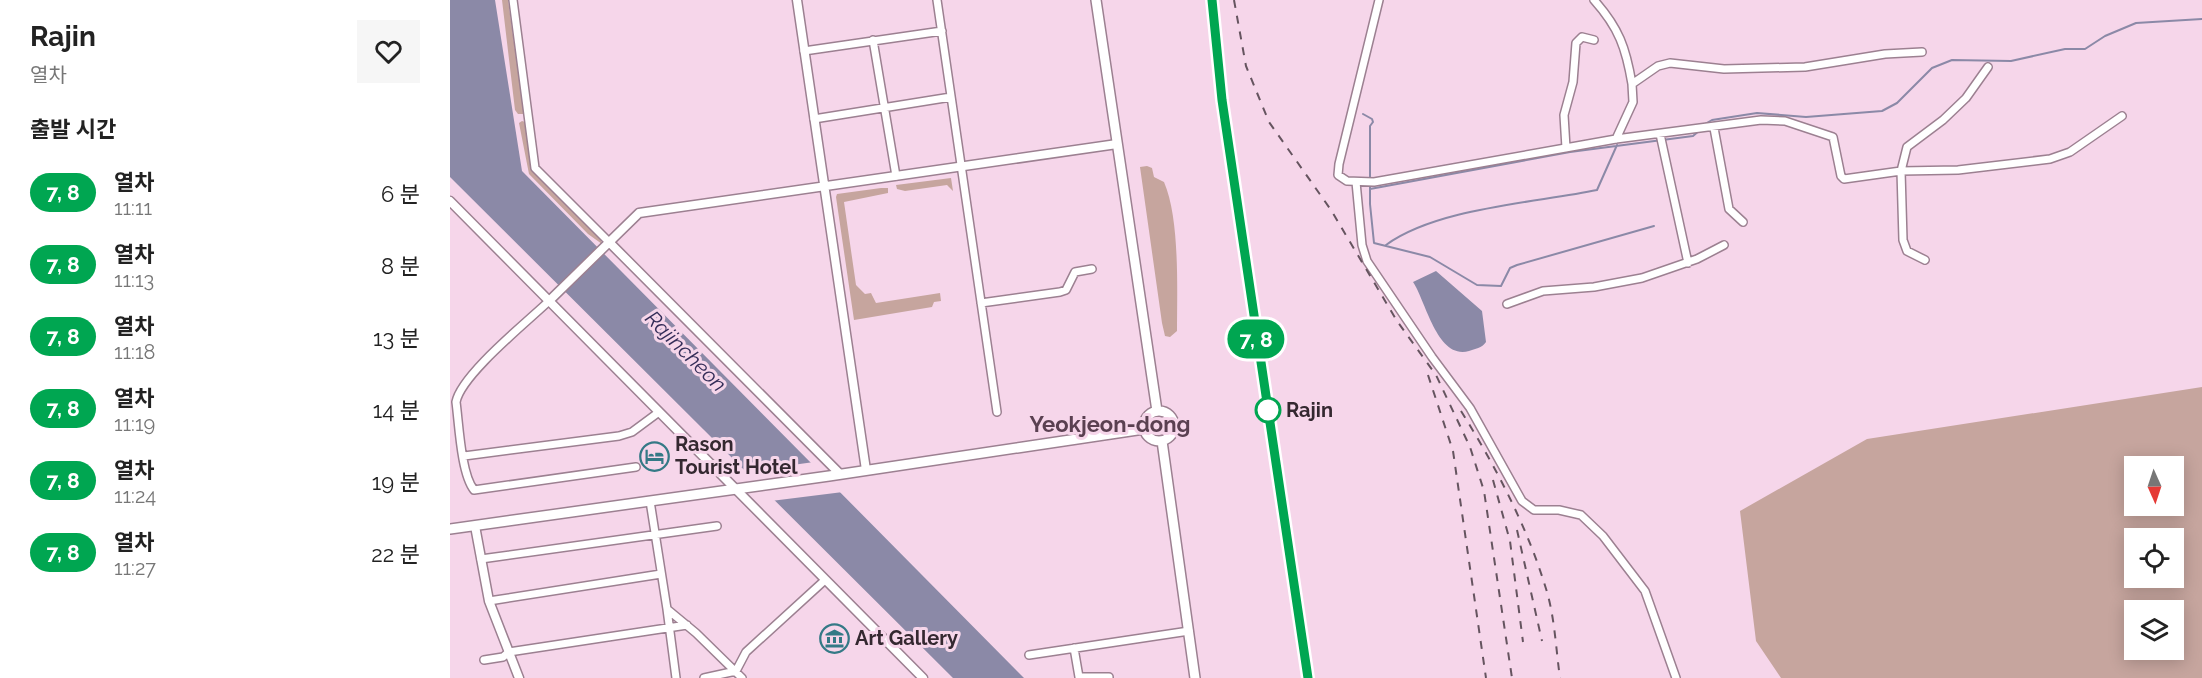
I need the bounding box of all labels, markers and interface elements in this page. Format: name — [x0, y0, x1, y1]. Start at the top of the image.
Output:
text: Rajin — [30, 20, 96, 53]
button: heart — [357, 20, 420, 83]
text: 열차 — [30, 63, 67, 87]
text: 출발 시간 — [30, 116, 116, 142]
text: 열차 — [114, 169, 154, 195]
text: 7, 8 — [46, 180, 80, 205]
text: 6 분 — [381, 181, 420, 207]
text: 11:11 — [114, 196, 152, 220]
text: 열차 — [114, 241, 154, 267]
text: 7, 8 — [46, 252, 80, 277]
text: 8 분 — [381, 253, 420, 279]
text: 11:13 — [114, 268, 154, 292]
water label: Rajincheon — [640, 305, 732, 397]
text: 열차 — [114, 313, 154, 339]
line badge: 7, 8 — [1214, 320, 1298, 358]
text: 7, 8 — [46, 324, 80, 349]
text: 13 분 — [373, 325, 420, 351]
text: 7, 8 — [1239, 327, 1273, 352]
text: 11:18 — [114, 340, 155, 364]
text: 열차 — [114, 385, 154, 411]
text: 7, 8 — [46, 396, 80, 421]
text: 14 분 — [373, 397, 420, 423]
marker: Rajin — [1255, 397, 1281, 423]
place label: Rajin — [1286, 398, 1333, 422]
district label: Yeokjeon-dong — [1030, 411, 1190, 437]
text: 11:19 — [114, 412, 155, 436]
place label: Rason Tourist Hotel — [675, 432, 798, 479]
hotel icon: Rason Tourist Hotel — [638, 440, 670, 472]
north arrow — [2124, 456, 2184, 516]
map controls — [2124, 456, 2184, 660]
text: 열차 — [114, 457, 154, 483]
text: 7, 8 — [46, 468, 80, 493]
text: 19 분 — [372, 469, 420, 495]
text: 11:24 — [114, 484, 156, 508]
button: locate — [2124, 528, 2184, 588]
text: 열차 — [114, 529, 154, 555]
text: 7, 8 — [46, 540, 80, 565]
text: 22 분 — [371, 541, 420, 567]
text: 11:27 — [114, 556, 156, 580]
button: layers — [2124, 600, 2184, 660]
museum icon: Art Gallery — [818, 622, 850, 654]
place label: Art Gallery — [855, 626, 958, 650]

